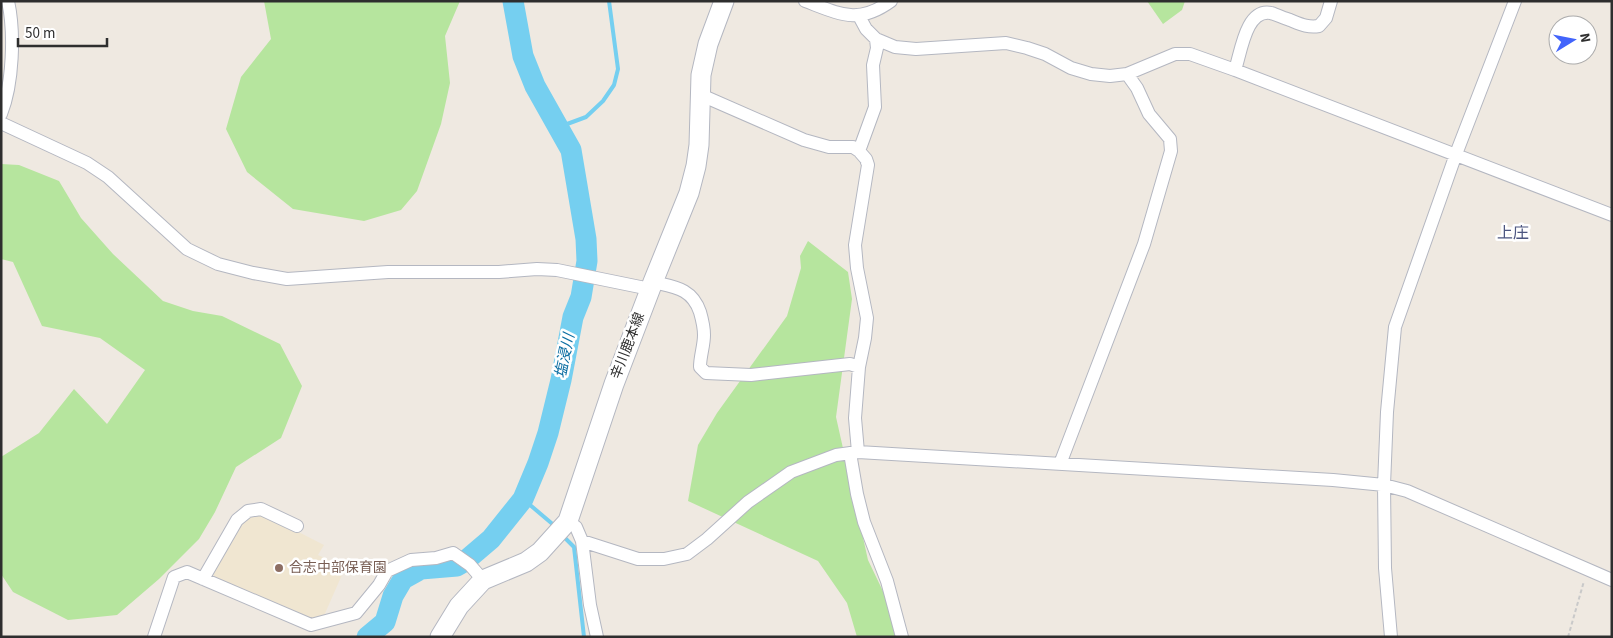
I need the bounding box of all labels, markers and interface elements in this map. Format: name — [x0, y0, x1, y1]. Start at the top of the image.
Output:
scale bar — [18, 15, 106, 47]
north arrow — [1548, 15, 1598, 65]
text: 50 m — [25, 23, 55, 44]
text: N — [1574, 32, 1595, 44]
district label: 上庄 — [1497, 222, 1529, 244]
street label: 辛川鹿本線 — [606, 310, 650, 382]
water label: 塩浸川 — [550, 330, 580, 380]
place label: 合志中部保育園 — [289, 558, 387, 578]
marker: 合志中部保育園 — [273, 562, 285, 574]

